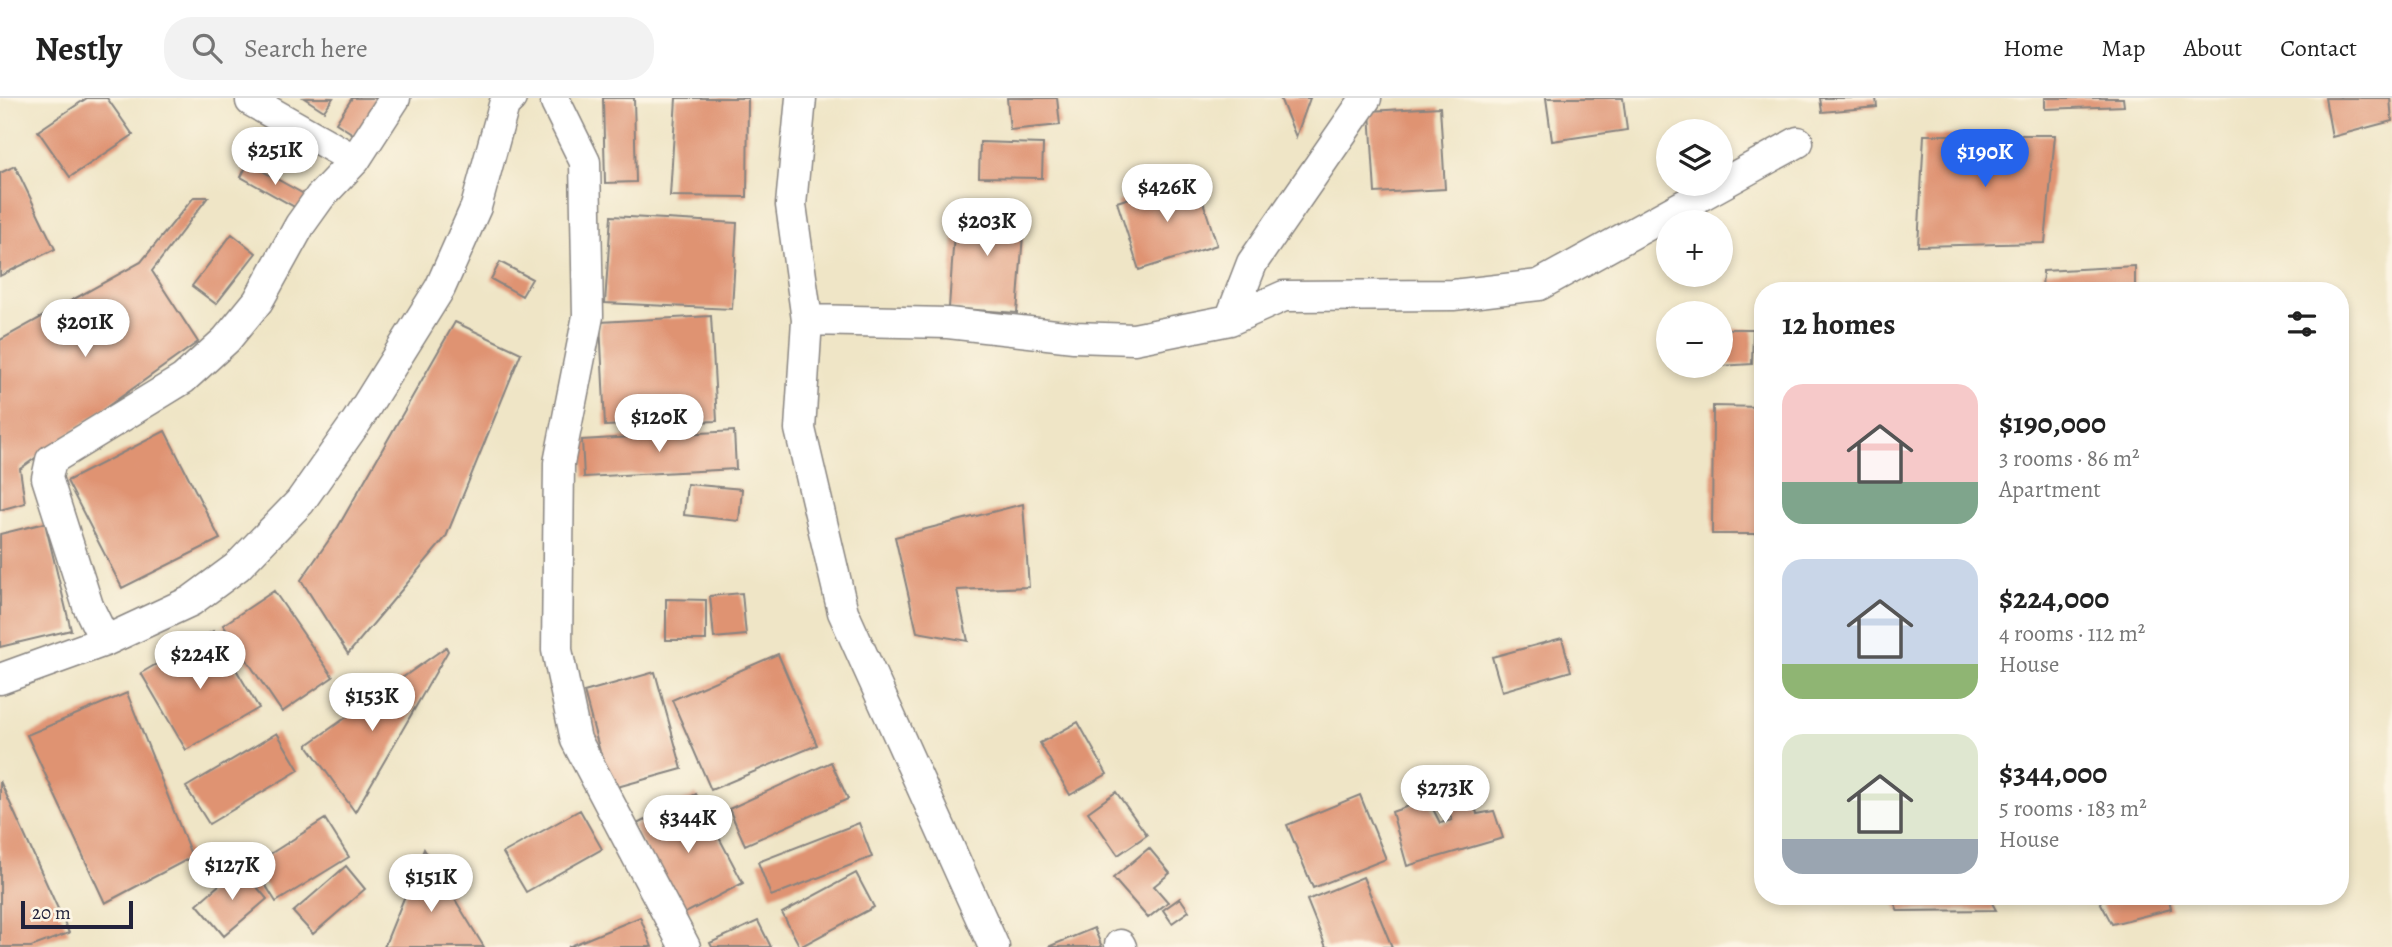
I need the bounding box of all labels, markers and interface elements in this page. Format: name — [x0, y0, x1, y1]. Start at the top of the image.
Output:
search box — [164, 17, 654, 80]
text: Nestly — [35, 26, 122, 71]
icon: search — [188, 29, 226, 67]
text: Search here — [244, 31, 368, 66]
text: Home — [2003, 32, 2064, 64]
text: Map — [2102, 32, 2146, 64]
text: About — [2184, 32, 2242, 64]
text: Contact — [2280, 32, 2357, 64]
map controls — [1656, 119, 1733, 378]
button: layers — [1656, 119, 1733, 196]
pin: $251K — [226, 127, 324, 187]
pin: $190K — [1936, 130, 2034, 189]
text: $251K — [248, 134, 303, 165]
text: $190K — [1957, 136, 2013, 167]
pin: $426K — [1118, 164, 1216, 224]
text: $426K — [1138, 171, 1196, 202]
pin: $203K — [938, 198, 1036, 258]
text: $203K — [958, 205, 1016, 236]
button: + — [1656, 210, 1733, 287]
pin: $201K — [36, 300, 134, 359]
button: − — [1656, 301, 1733, 378]
text: 12 homes — [1782, 304, 1895, 344]
icon: filters — [2283, 305, 2321, 343]
text: $201K — [57, 306, 113, 337]
pin: $120K — [610, 394, 708, 454]
text: $120K — [631, 401, 687, 432]
text: $190,000 — [1999, 403, 2106, 443]
icon: home — [1838, 412, 1922, 496]
text: 3 rooms · 86 m² — [1999, 443, 2140, 474]
text: Apartment — [1999, 474, 2101, 505]
text: $224,000 — [1999, 578, 2109, 618]
icon: home — [1838, 587, 1922, 671]
text: 4 rooms · 112 m² — [1999, 618, 2145, 649]
pin: $224K — [151, 632, 249, 691]
text: $224K — [171, 638, 229, 669]
text: House — [1999, 649, 2059, 680]
pin: $153K — [323, 674, 421, 733]
text: $153K — [345, 680, 399, 711]
text: $344,000 — [1999, 753, 2107, 793]
icon: home — [1838, 762, 1922, 846]
pin: $273K — [1396, 766, 1494, 825]
text: $273K — [1417, 772, 1473, 803]
text: 5 rooms · 183 m² — [1999, 793, 2147, 824]
pin: $344K — [639, 796, 737, 855]
text: $344K — [659, 802, 717, 833]
text: House — [1999, 824, 2059, 855]
pin: $127K — [183, 842, 281, 902]
text: $127K — [205, 849, 260, 880]
pin: $151K — [382, 854, 480, 914]
text: $151K — [405, 861, 457, 892]
scale bar — [21, 898, 133, 930]
text: 20 m — [32, 900, 71, 926]

